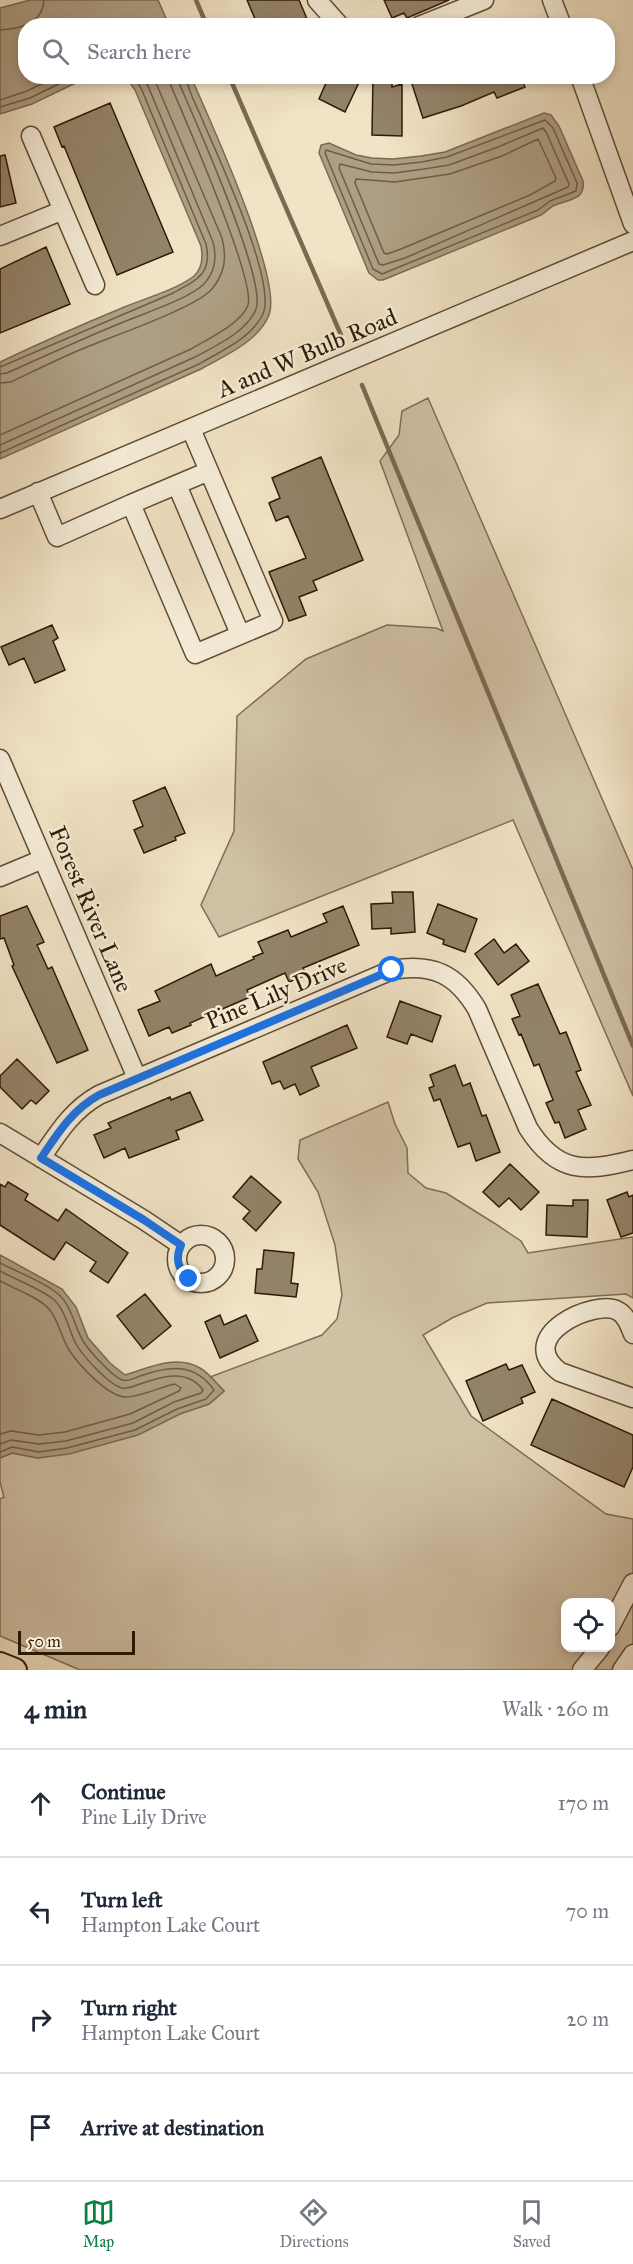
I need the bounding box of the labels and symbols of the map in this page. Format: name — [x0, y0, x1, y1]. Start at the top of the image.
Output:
street label: A and W Bulb Road — [212, 302, 402, 405]
street label: Forest River Lane — [42, 821, 140, 997]
street label: Pine Lily Drive — [201, 950, 351, 1036]
route start — [378, 956, 404, 982]
route end — [175, 1265, 201, 1291]
scale bar — [18, 1628, 135, 1656]

